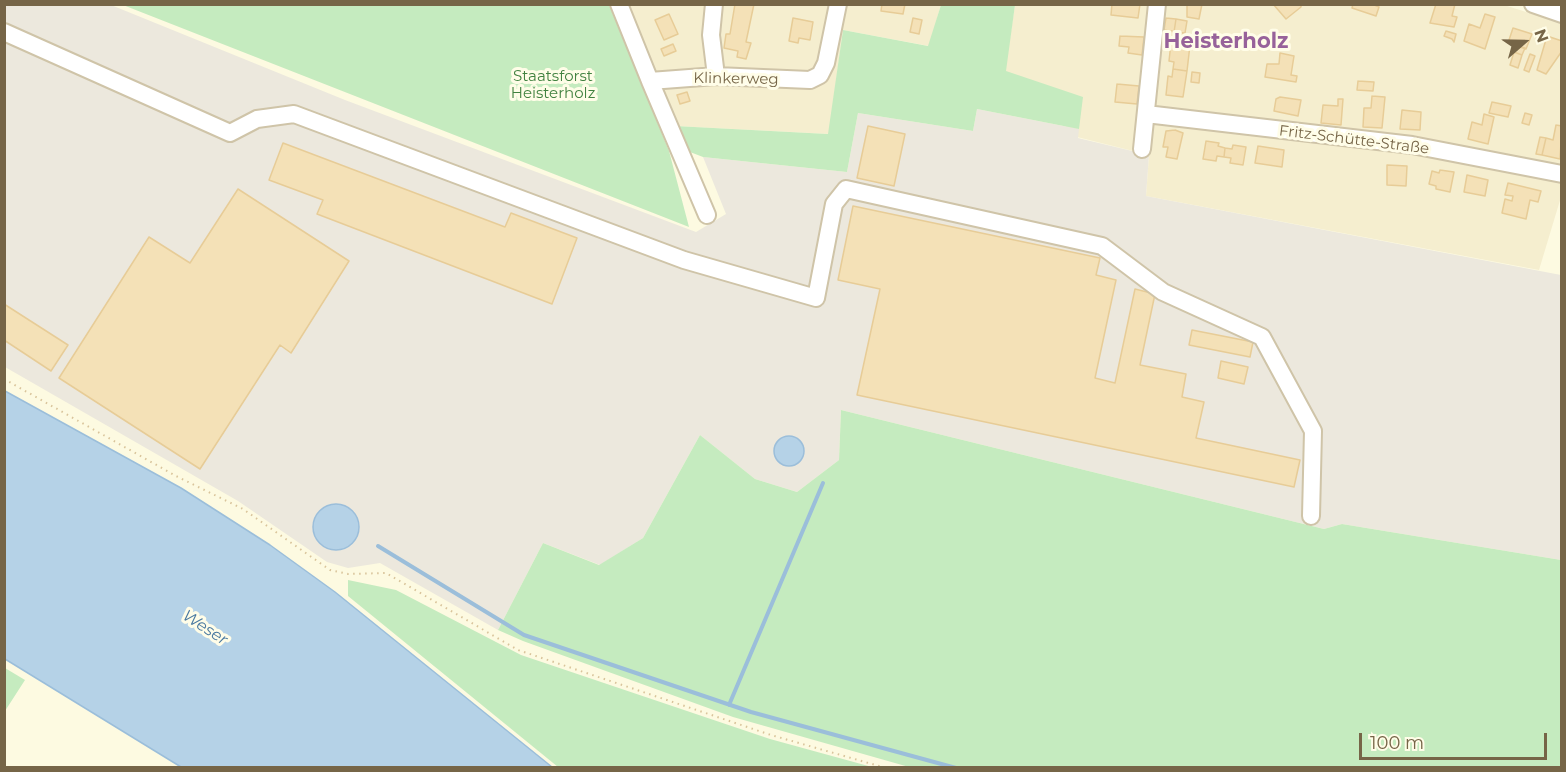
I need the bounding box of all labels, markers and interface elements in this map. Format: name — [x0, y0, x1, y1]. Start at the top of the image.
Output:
north arrow — [1494, 12, 1554, 72]
text: N — [1530, 26, 1553, 45]
district label: Heisterholz — [1164, 29, 1288, 55]
park label: Staatsforst Heisterholz — [511, 68, 595, 103]
street label: Klinkerweg — [693, 69, 779, 89]
street label: Fritz-Schütte-Straße — [1278, 122, 1430, 158]
water label: Weser — [179, 606, 231, 650]
scale bar — [1362, 721, 1550, 759]
text: 100 m — [1370, 732, 1424, 754]

